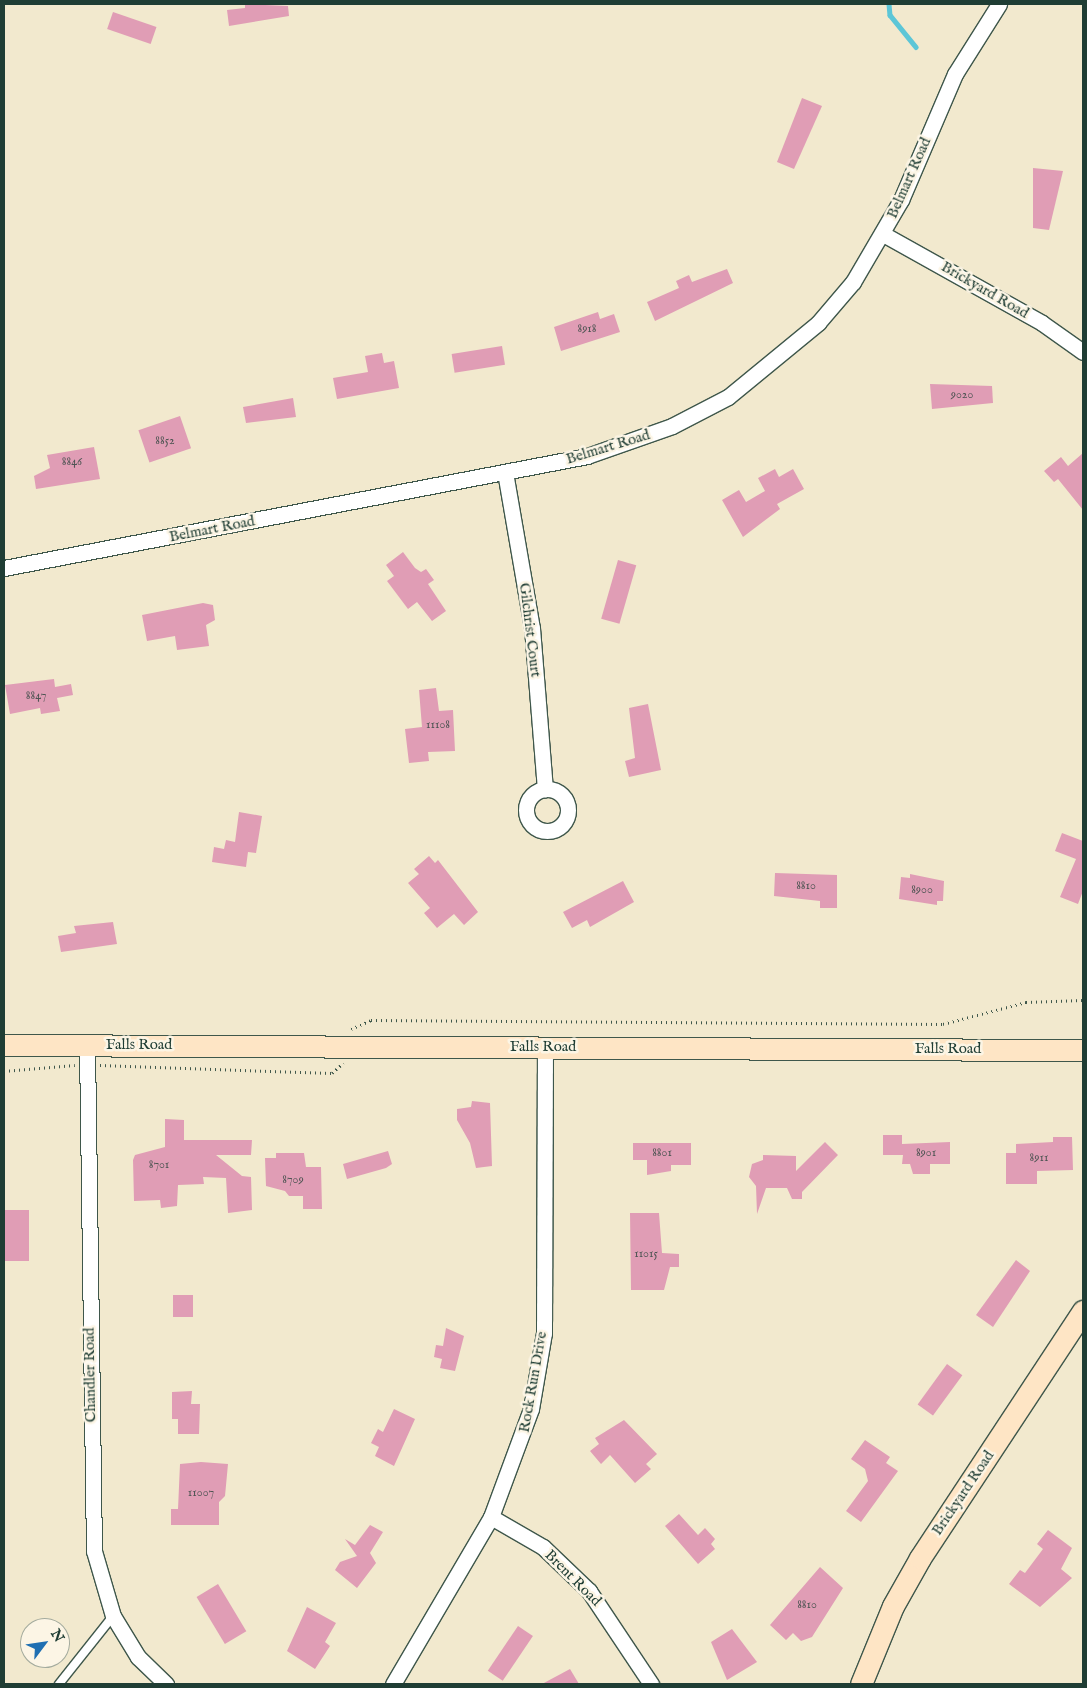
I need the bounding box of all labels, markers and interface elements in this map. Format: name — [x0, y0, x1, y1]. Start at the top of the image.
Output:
street label: Belmart Road — [883, 135, 935, 221]
street label: Brickyard Road — [938, 258, 1032, 322]
house number: 8918 — [577, 322, 597, 336]
house number: 9020 — [951, 388, 973, 402]
street label: Belmart Road — [564, 426, 652, 468]
house number: 8852 — [155, 434, 175, 448]
house number: 8846 — [62, 455, 82, 469]
street label: Belmart Road — [168, 512, 256, 546]
street label: Gilchrist Court — [515, 582, 545, 678]
house number: 8847 — [26, 689, 46, 703]
house number: 11108 — [426, 718, 450, 732]
house number: 8810 — [796, 879, 816, 893]
house number: 8900 — [911, 883, 933, 897]
street label: Falls Road — [106, 1036, 172, 1054]
street label: Falls Road — [510, 1038, 576, 1056]
street label: Falls Road — [915, 1040, 981, 1058]
house number: 8801 — [652, 1146, 672, 1160]
house number: 8901 — [916, 1146, 936, 1160]
house number: 8911 — [1030, 1151, 1048, 1165]
house number: 8701 — [149, 1158, 169, 1172]
house number: 8709 — [282, 1173, 304, 1187]
house number: 11015 — [634, 1247, 658, 1261]
street label: Chandler Road — [80, 1327, 100, 1423]
street label: Rock Run Drive — [515, 1330, 551, 1434]
street label: Brickyard Road — [928, 1447, 998, 1539]
house number: 11007 — [188, 1486, 214, 1500]
street label: Brent Road — [541, 1546, 605, 1610]
house number: 8810 — [797, 1598, 817, 1612]
north arrow — [20, 1618, 70, 1668]
text: N — [46, 1626, 68, 1646]

